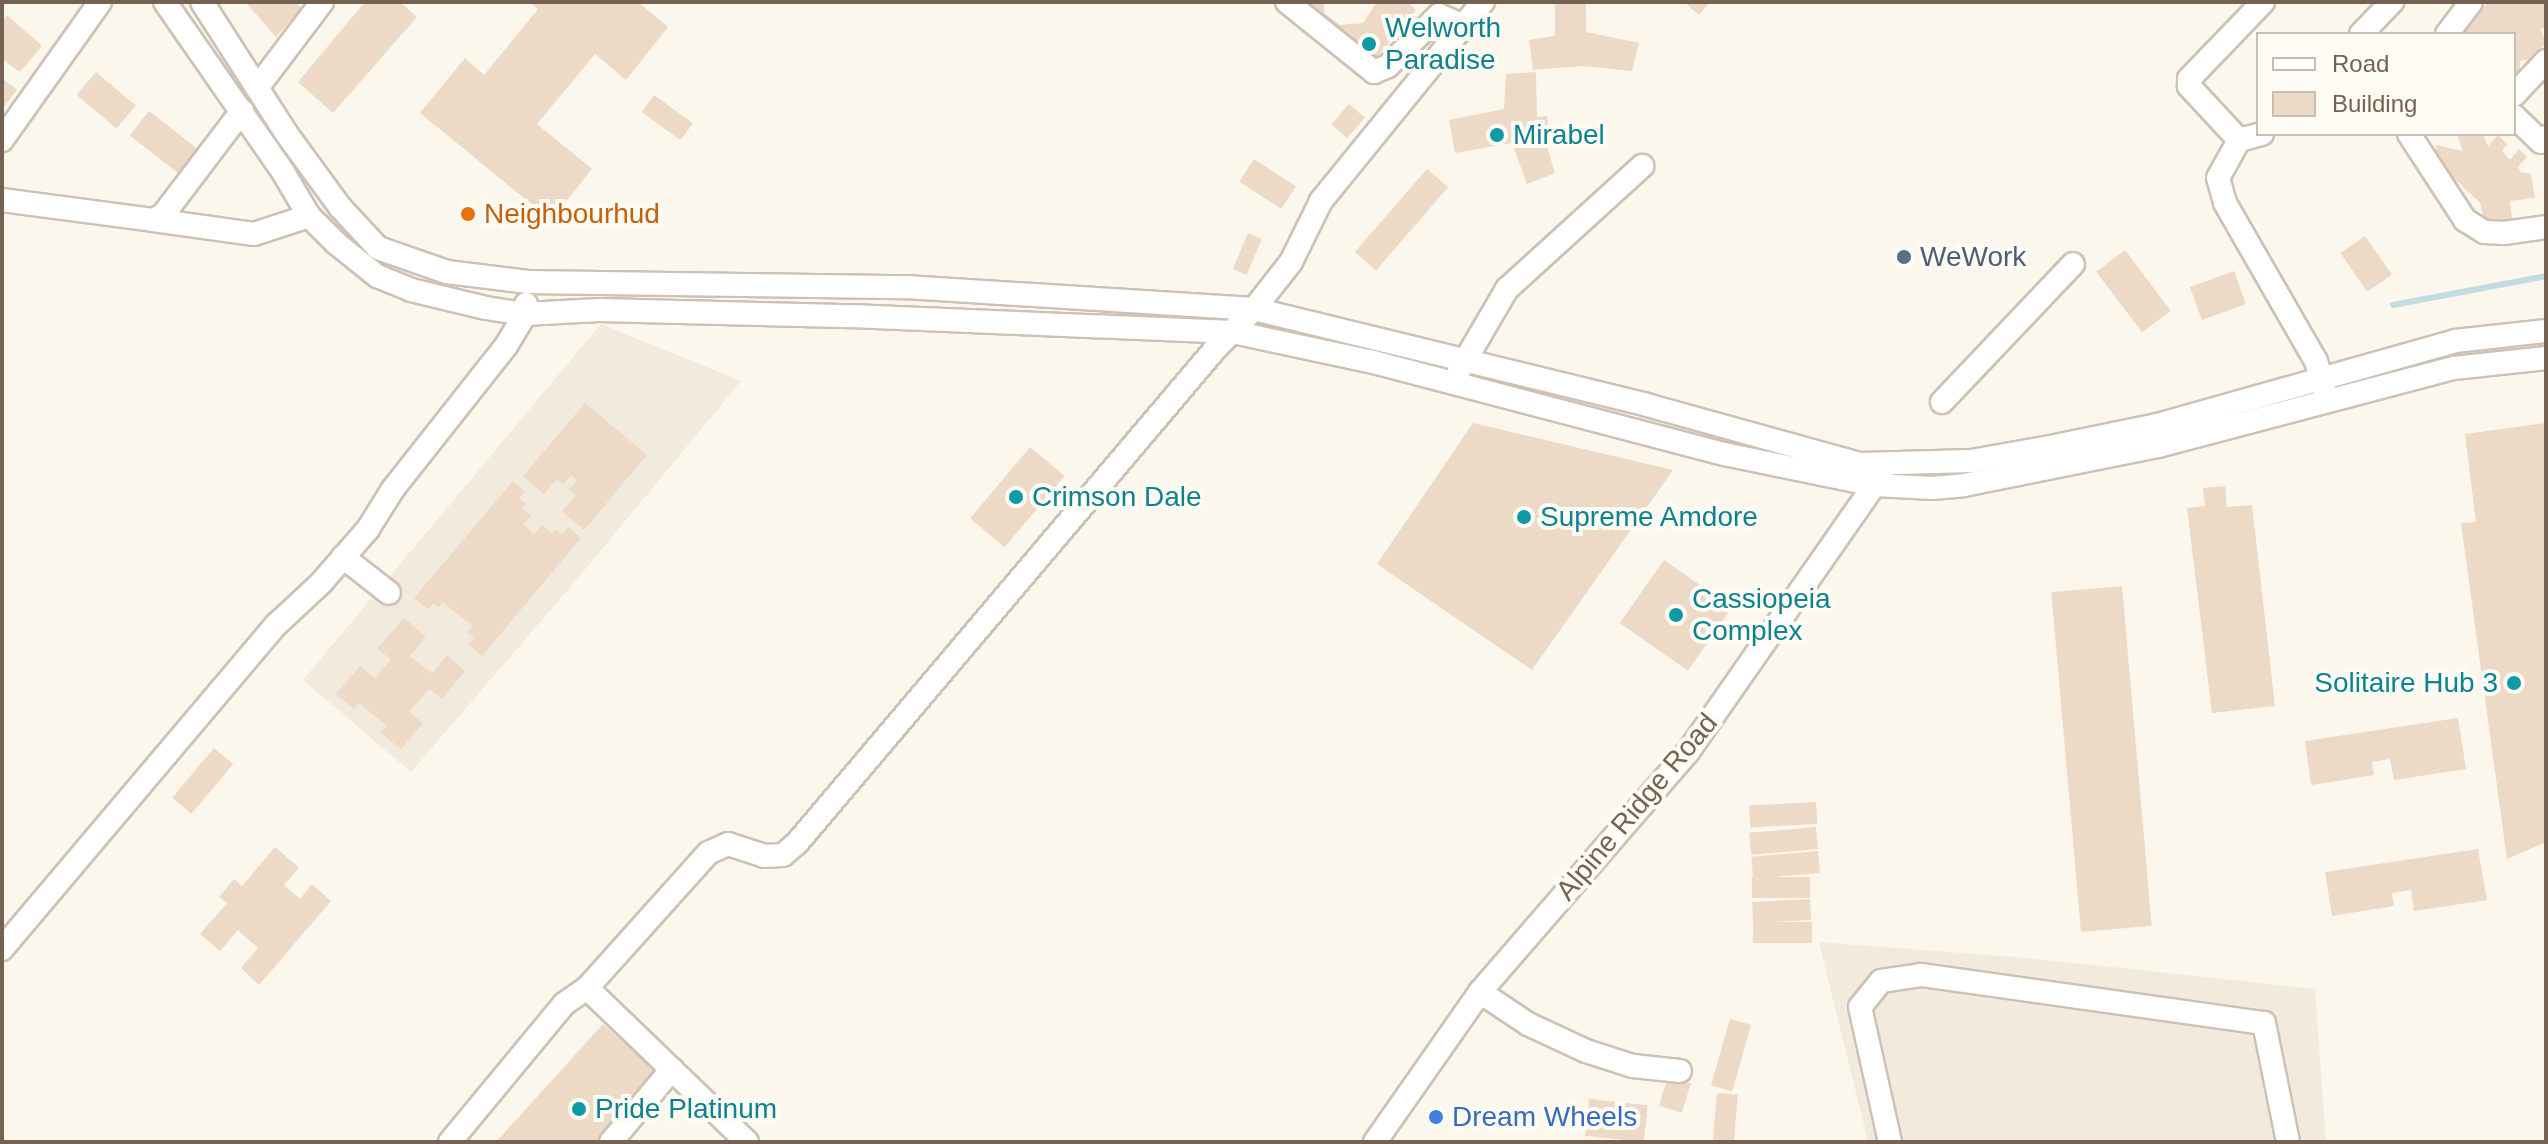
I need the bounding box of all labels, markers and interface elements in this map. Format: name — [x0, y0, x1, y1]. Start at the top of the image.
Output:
place label: Welworth Paradise — [1385, 11, 1501, 77]
legend — [2256, 32, 2516, 136]
marker: Welworth Paradise — [1360, 35, 1378, 53]
text: Road — [2332, 50, 2389, 77]
text: Building — [2332, 90, 2417, 117]
place label: Mirabel — [1513, 118, 1605, 152]
marker: Mirabel — [1488, 126, 1506, 144]
place label: Neighbourhud — [484, 197, 660, 231]
marker: Neighbourhud — [459, 205, 477, 223]
place label: WeWork — [1920, 240, 2026, 274]
marker: WeWork — [1895, 248, 1913, 266]
place label: Crimson Dale — [1032, 480, 1202, 514]
marker: Crimson Dale — [1007, 488, 1025, 506]
place label: Supreme Amdore — [1540, 500, 1759, 534]
marker: Supreme Amdore — [1515, 508, 1533, 526]
place label: Cassiopeia Complex — [1692, 582, 1831, 648]
marker: Cassiopeia Complex — [1667, 606, 1685, 624]
place label: Solitaire Hub 3 — [2314, 666, 2498, 700]
marker: Solitaire Hub 3 — [2505, 674, 2523, 692]
street label: Alpine Ridge Road — [1549, 707, 1725, 907]
place label: Pride Platinum — [595, 1092, 777, 1126]
marker: Pride Platinum — [570, 1100, 588, 1118]
place label: Dream Wheels — [1452, 1100, 1637, 1134]
marker: Dream Wheels — [1427, 1108, 1445, 1126]

